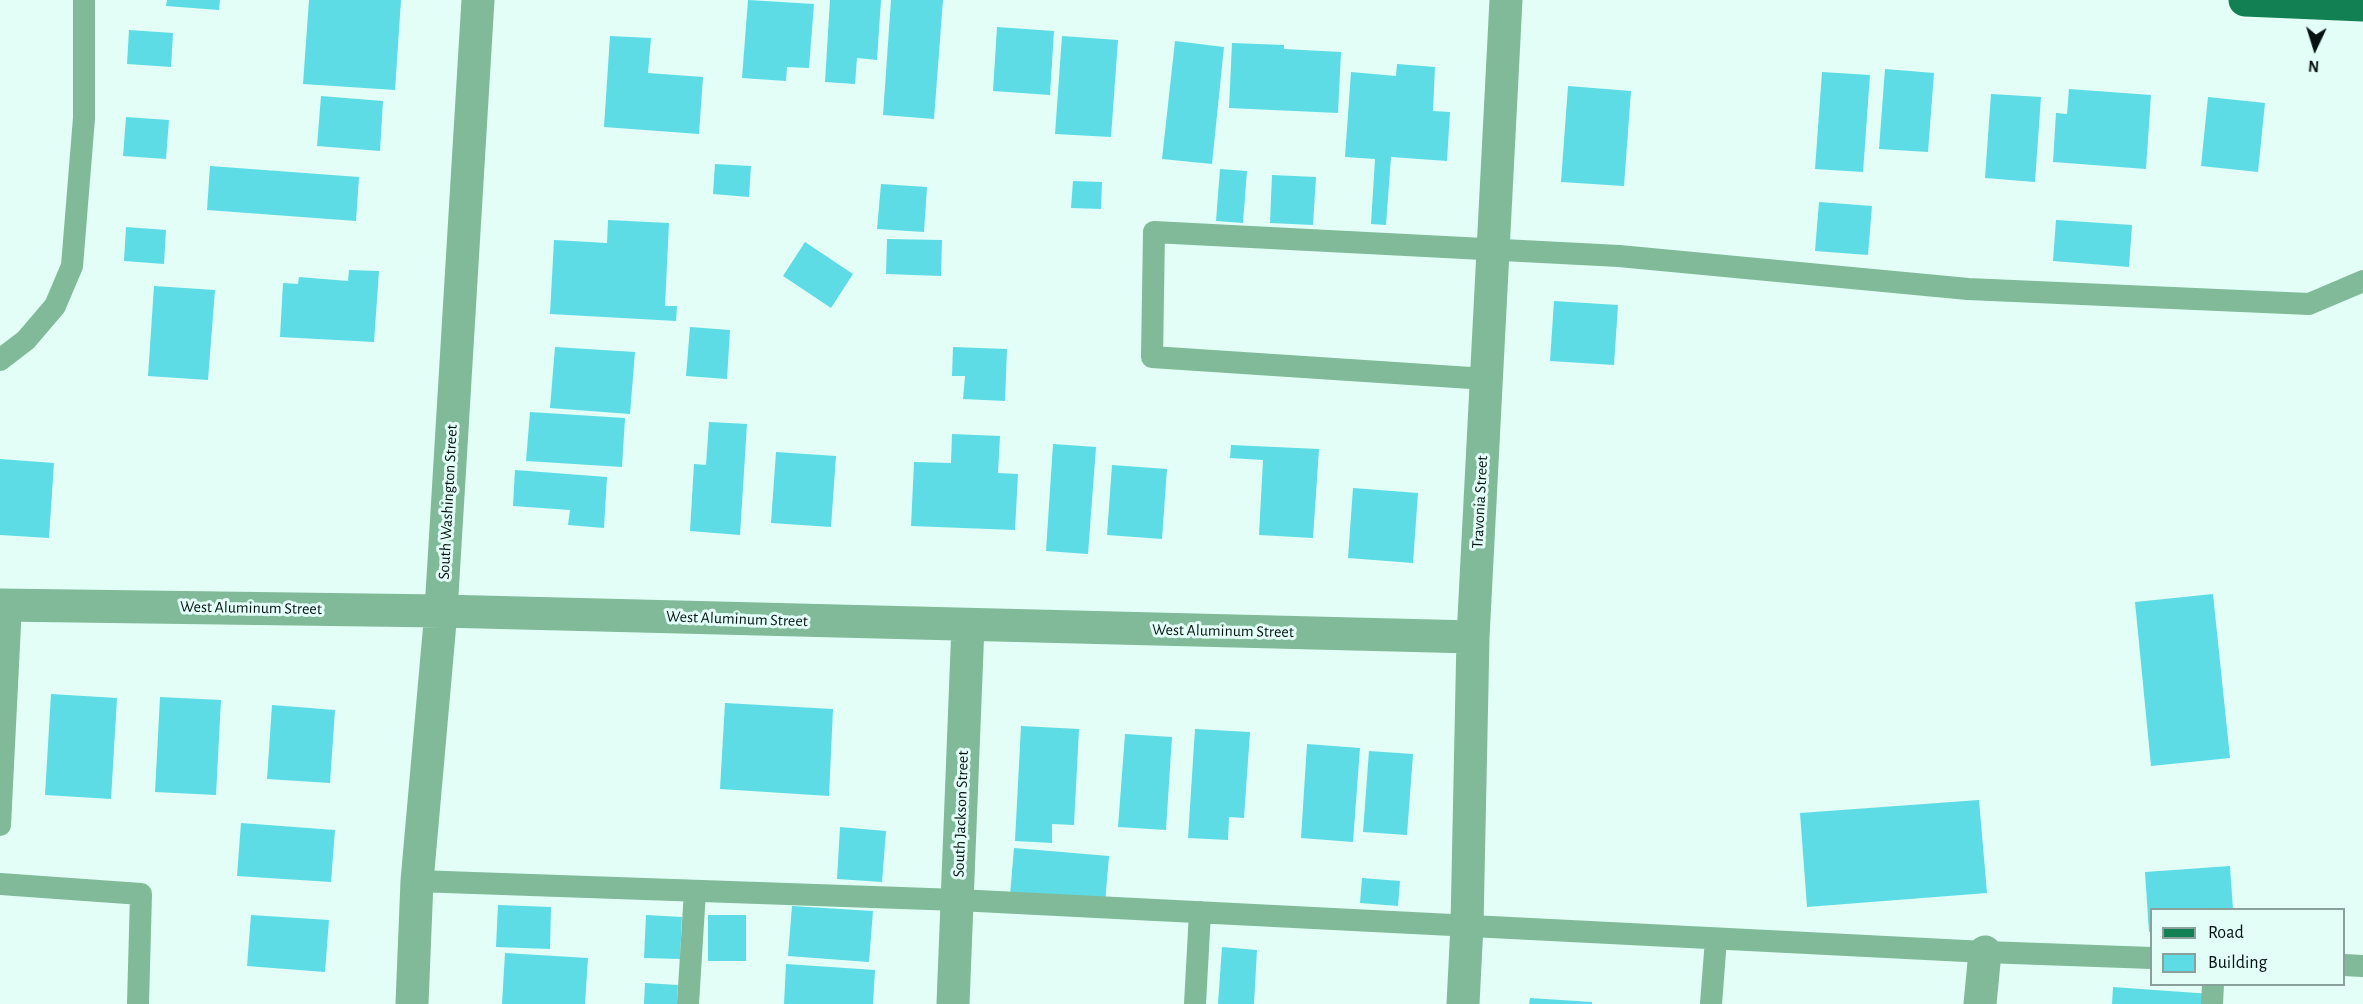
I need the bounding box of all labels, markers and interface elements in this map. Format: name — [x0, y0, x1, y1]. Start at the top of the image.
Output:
north arrow — [2285, 18, 2345, 78]
text: N — [2308, 58, 2320, 74]
street label: South Washington Street — [434, 424, 462, 580]
street label: Travonia Street — [1468, 455, 1492, 549]
street label: West Aluminum Street — [180, 597, 322, 619]
street label: West Aluminum Street — [666, 607, 808, 631]
street label: West Aluminum Street — [1152, 620, 1294, 642]
street label: South Jackson Street — [949, 750, 973, 878]
legend — [2150, 908, 2345, 986]
text: Road — [2208, 924, 2244, 942]
text: Building — [2208, 954, 2267, 972]

